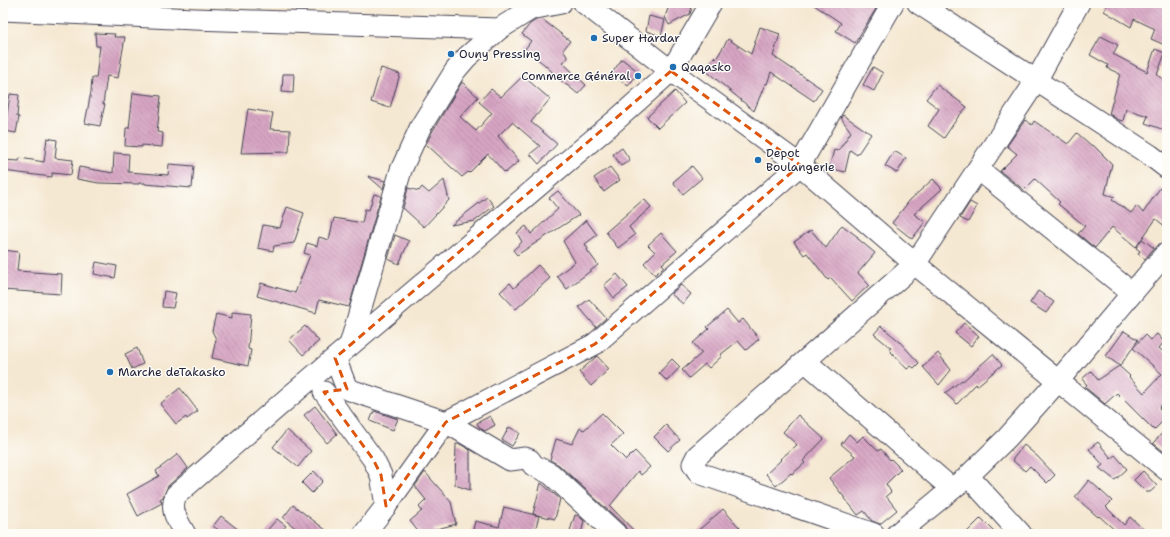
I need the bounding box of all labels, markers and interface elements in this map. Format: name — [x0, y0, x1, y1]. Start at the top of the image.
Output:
place label: Super Hardar — [602, 30, 680, 46]
marker: Super Hardar — [589, 33, 599, 43]
place label: Ouny Pressing — [459, 46, 540, 62]
marker: Ouny Pressing — [446, 49, 456, 59]
place label: Qaqasko — [681, 59, 731, 75]
marker: Qaqasko — [668, 62, 678, 72]
place label: Commerce Général — [521, 68, 630, 84]
marker: Commerce Général — [633, 71, 643, 81]
place label: Depot Boulangerie — [766, 145, 835, 175]
marker: Depot Boulangerie — [753, 155, 763, 165]
place label: Marche deTakasko — [118, 364, 226, 380]
marker: Marche deTakasko — [105, 367, 115, 377]

